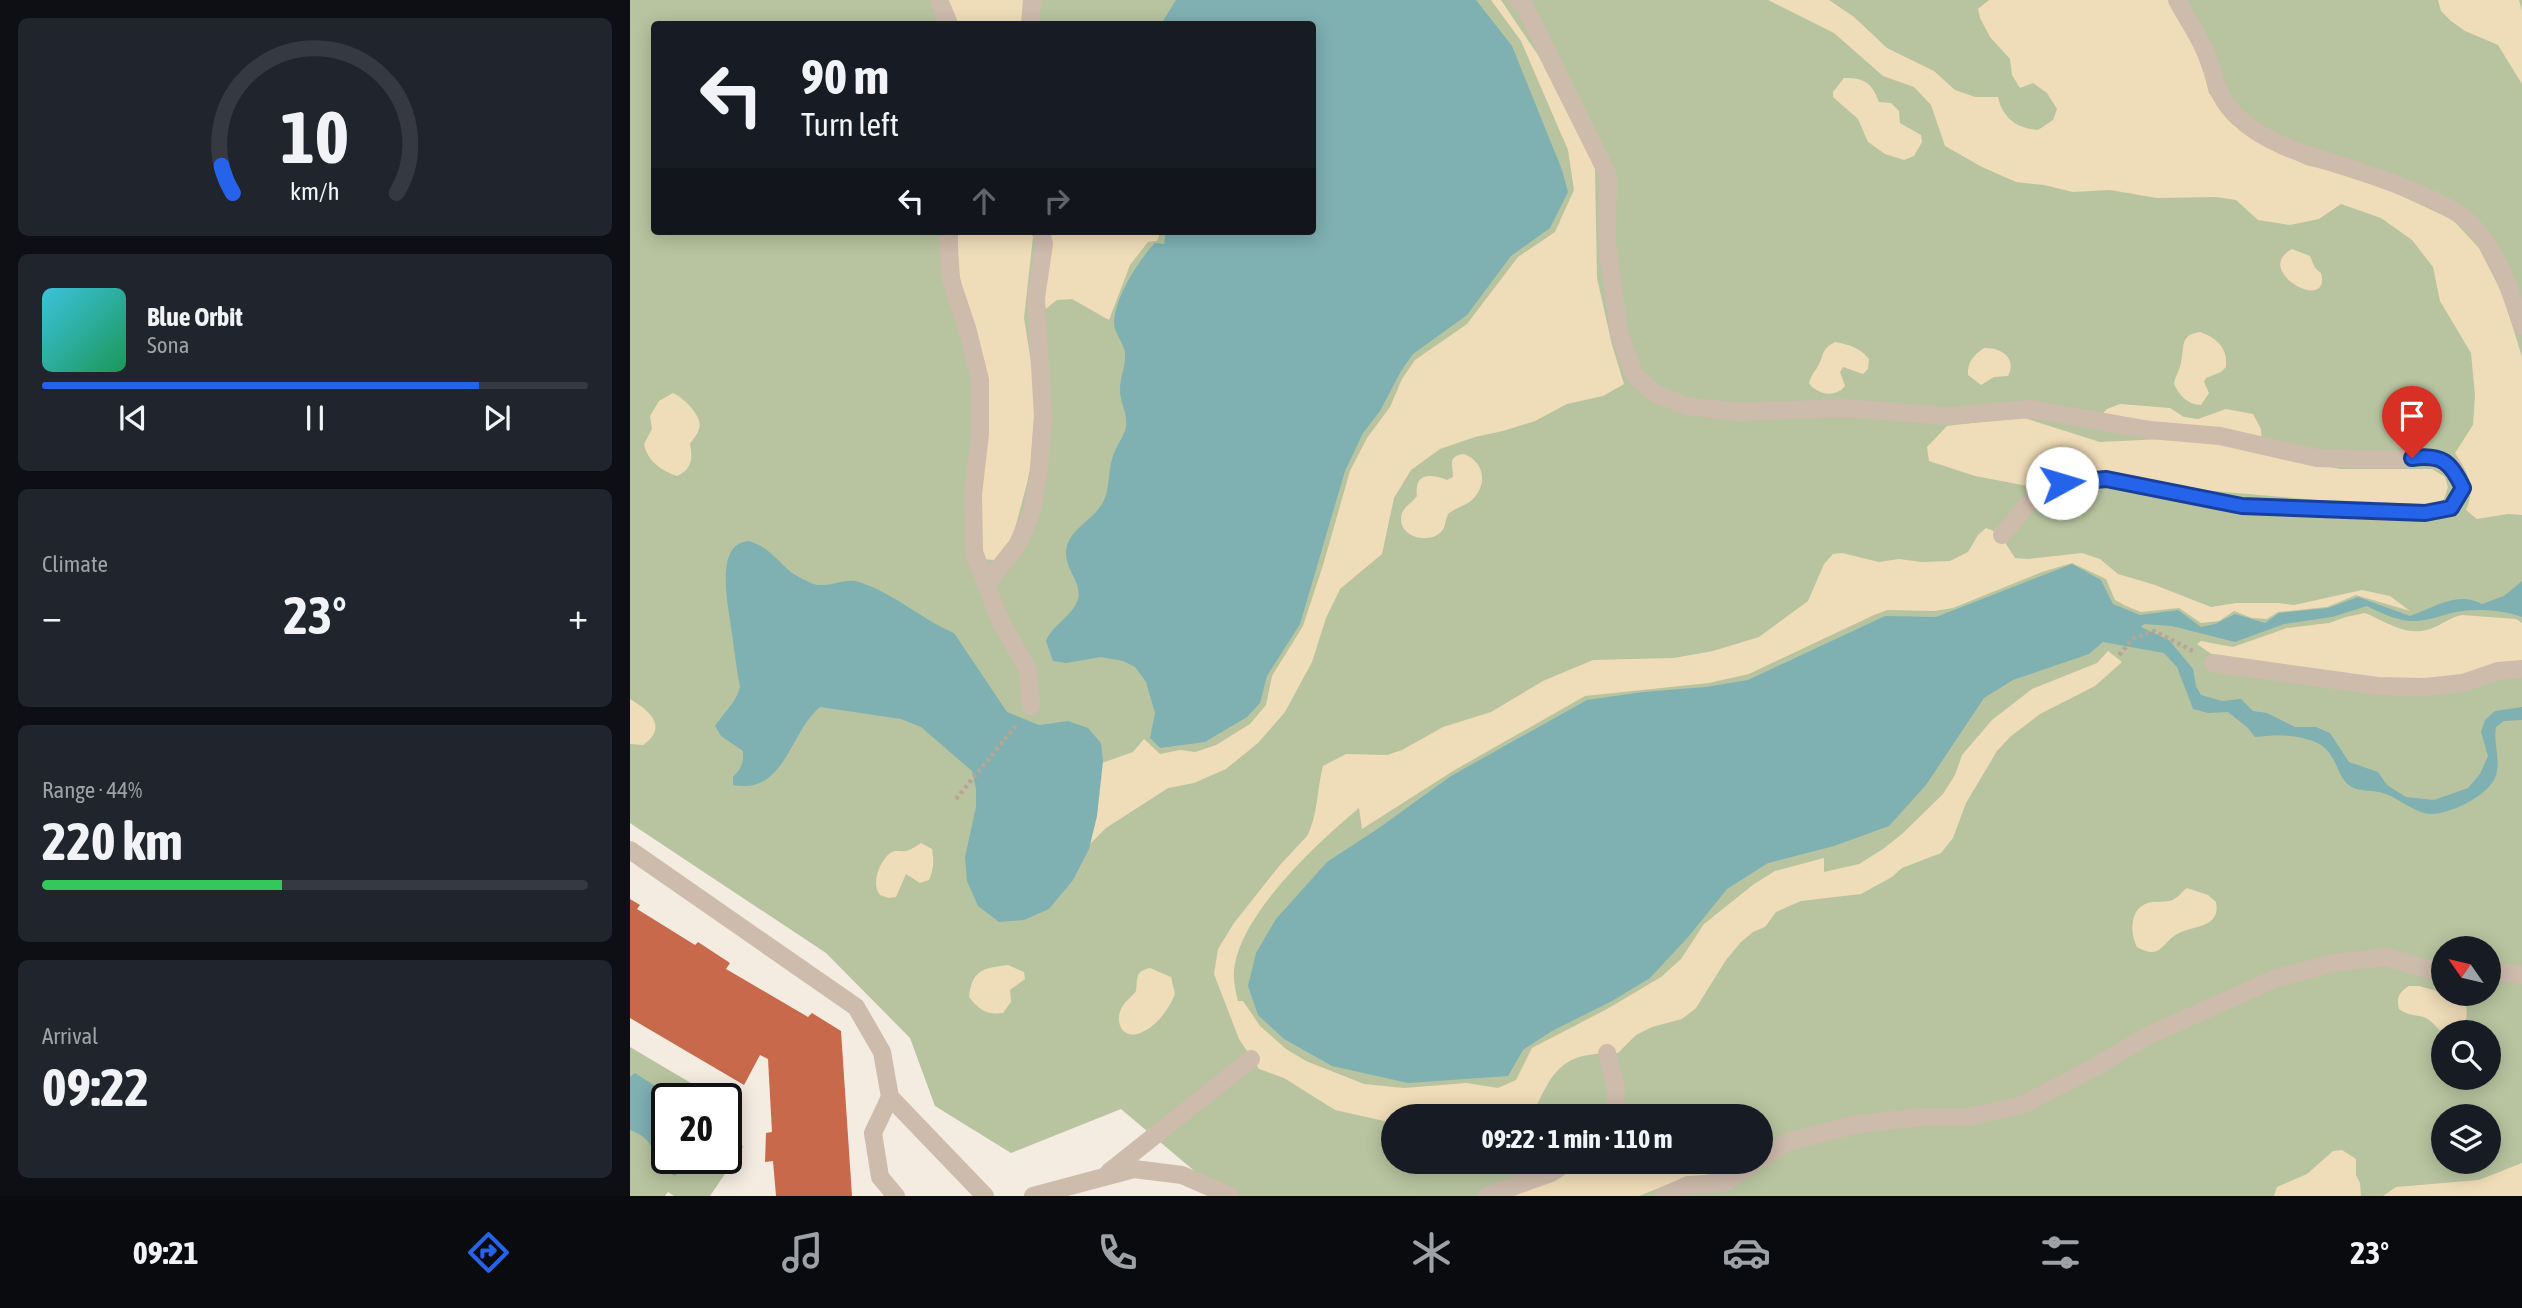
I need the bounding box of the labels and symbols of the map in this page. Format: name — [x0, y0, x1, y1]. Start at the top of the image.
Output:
pin — [2382, 386, 2442, 458]
position arrow — [2025, 446, 2099, 520]
north arrow — [2431, 936, 2501, 1006]
speed limit sign: 20 — [651, 1083, 742, 1174]

